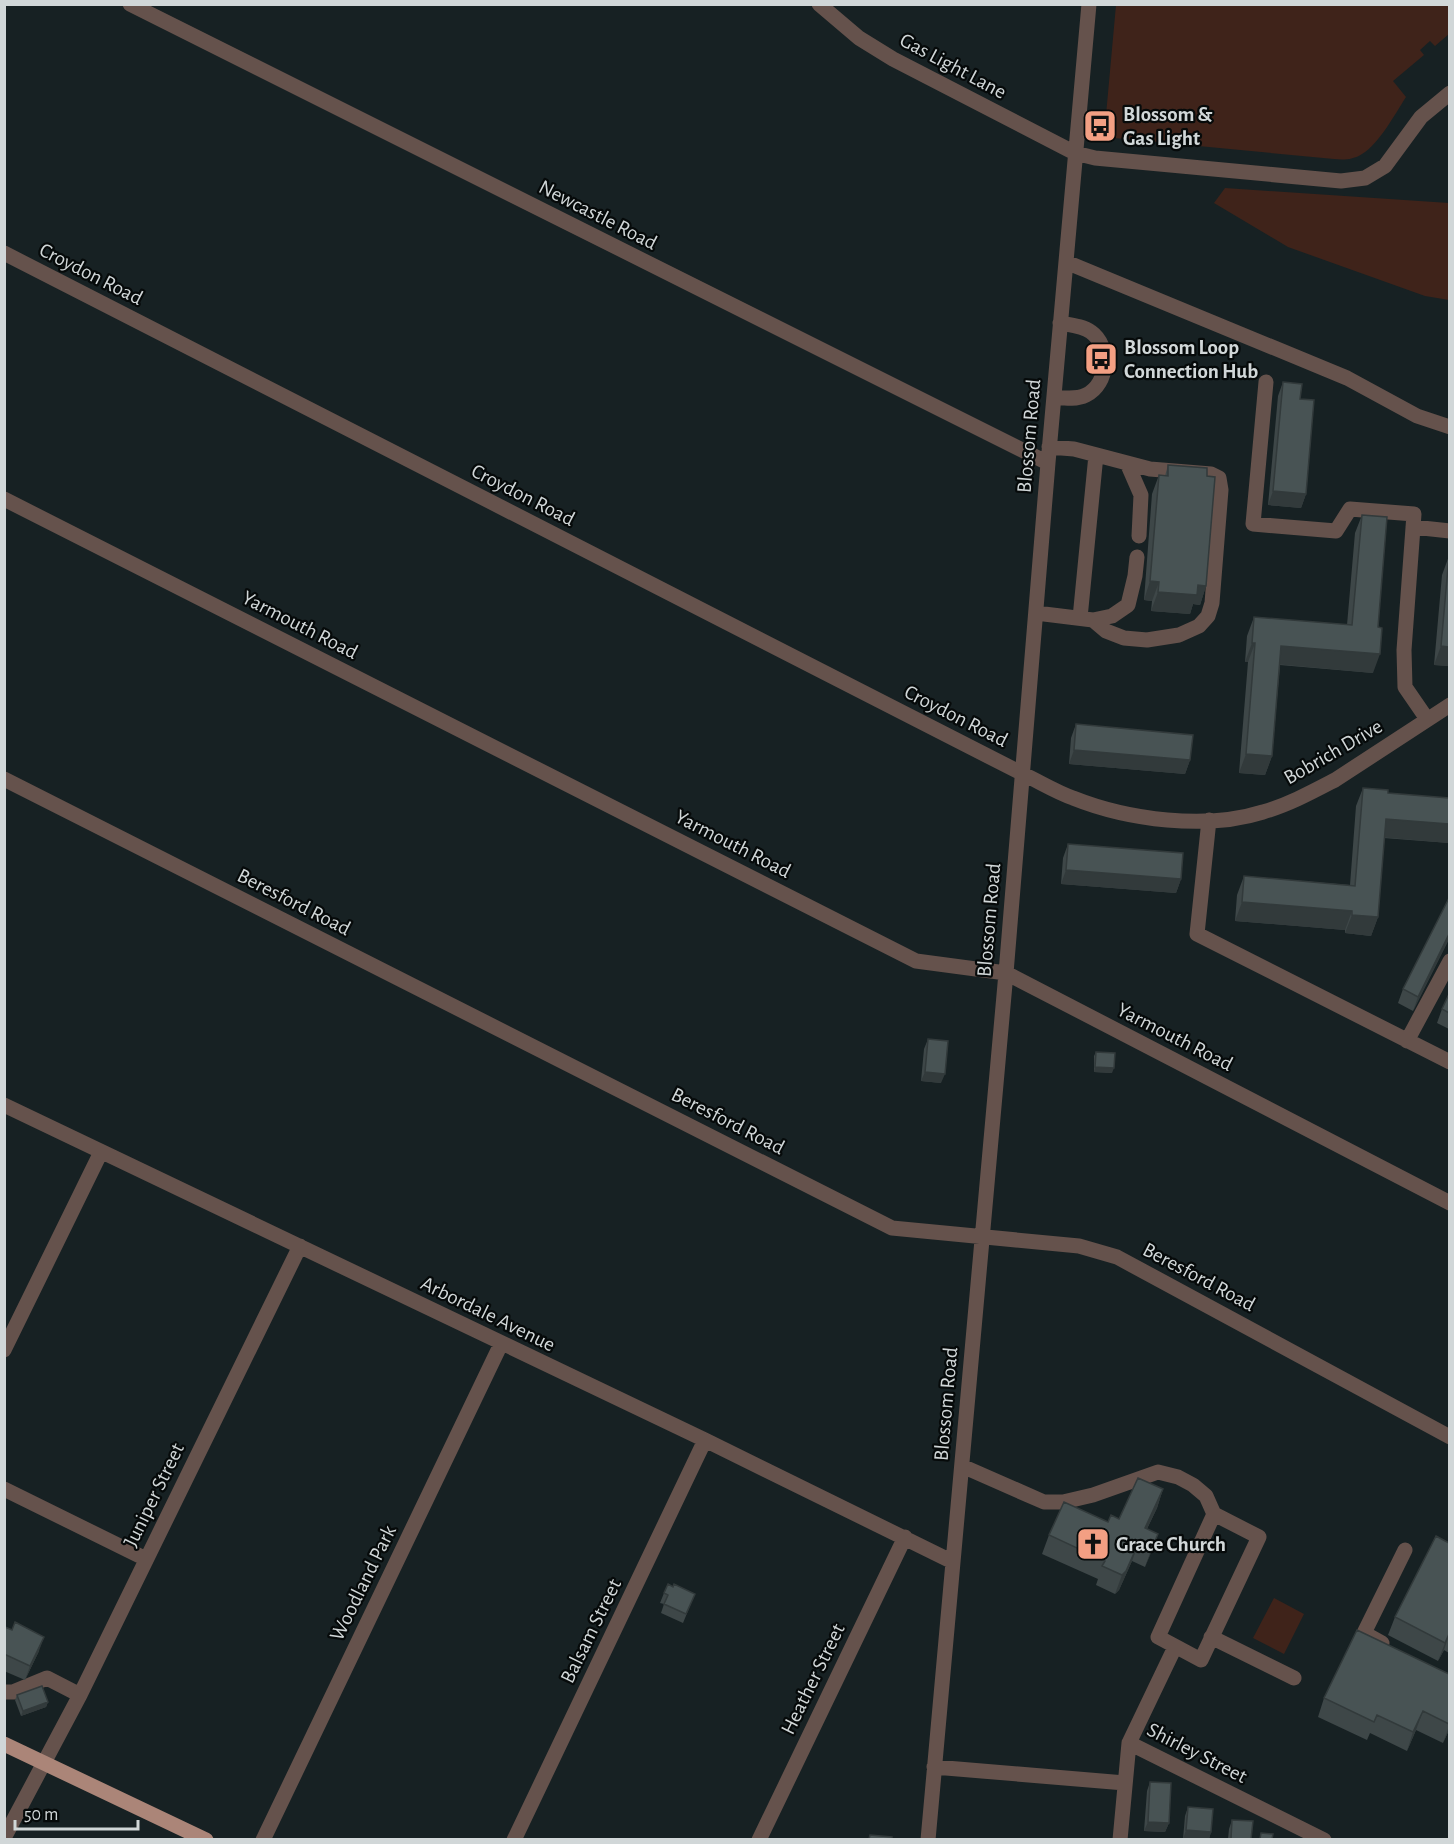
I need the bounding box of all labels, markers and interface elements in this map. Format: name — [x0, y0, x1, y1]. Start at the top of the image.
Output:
street label: Gas Light Lane — [896, 29, 1010, 103]
place label: Blossom & Gas Light — [1123, 104, 1213, 149]
bus stop icon: Blossom & Gas Light — [1082, 108, 1118, 144]
street label: Newcastle Road — [535, 176, 661, 254]
street label: Croydon Road — [36, 239, 146, 309]
place label: Blossom Loop Connection Hub — [1124, 337, 1258, 382]
bus stop icon: Blossom Loop Connection Hub — [1083, 341, 1119, 377]
street label: Blossom Road — [1014, 378, 1044, 494]
street label: Croydon Road — [468, 460, 578, 530]
street label: Yarmouth Road — [239, 587, 361, 663]
street label: Croydon Road — [901, 681, 1011, 751]
street label: Bobrich Drive — [1280, 715, 1386, 789]
street label: Yarmouth Road — [672, 806, 794, 882]
street label: Blossom Road — [974, 862, 1004, 978]
street label: Beresford Road — [234, 865, 354, 940]
street label: Yarmouth Road — [1114, 999, 1236, 1075]
street label: Beresford Road — [668, 1084, 788, 1159]
street label: Beresford Road — [1139, 1239, 1259, 1315]
street label: Arbordale Avenue — [418, 1272, 558, 1356]
street label: Blossom Road — [931, 1346, 961, 1462]
street label: Juniper Street — [120, 1439, 188, 1550]
street label: Woodland Park — [326, 1522, 400, 1644]
church icon: Grace Church — [1075, 1526, 1111, 1562]
place label: Grace Church — [1116, 1534, 1226, 1555]
street label: Balsam Street — [557, 1575, 625, 1686]
street label: Heather Street — [777, 1620, 849, 1738]
street label: Shirley Street — [1144, 1719, 1251, 1787]
scale bar — [15, 1793, 138, 1831]
text: 50 m — [24, 1806, 58, 1824]

